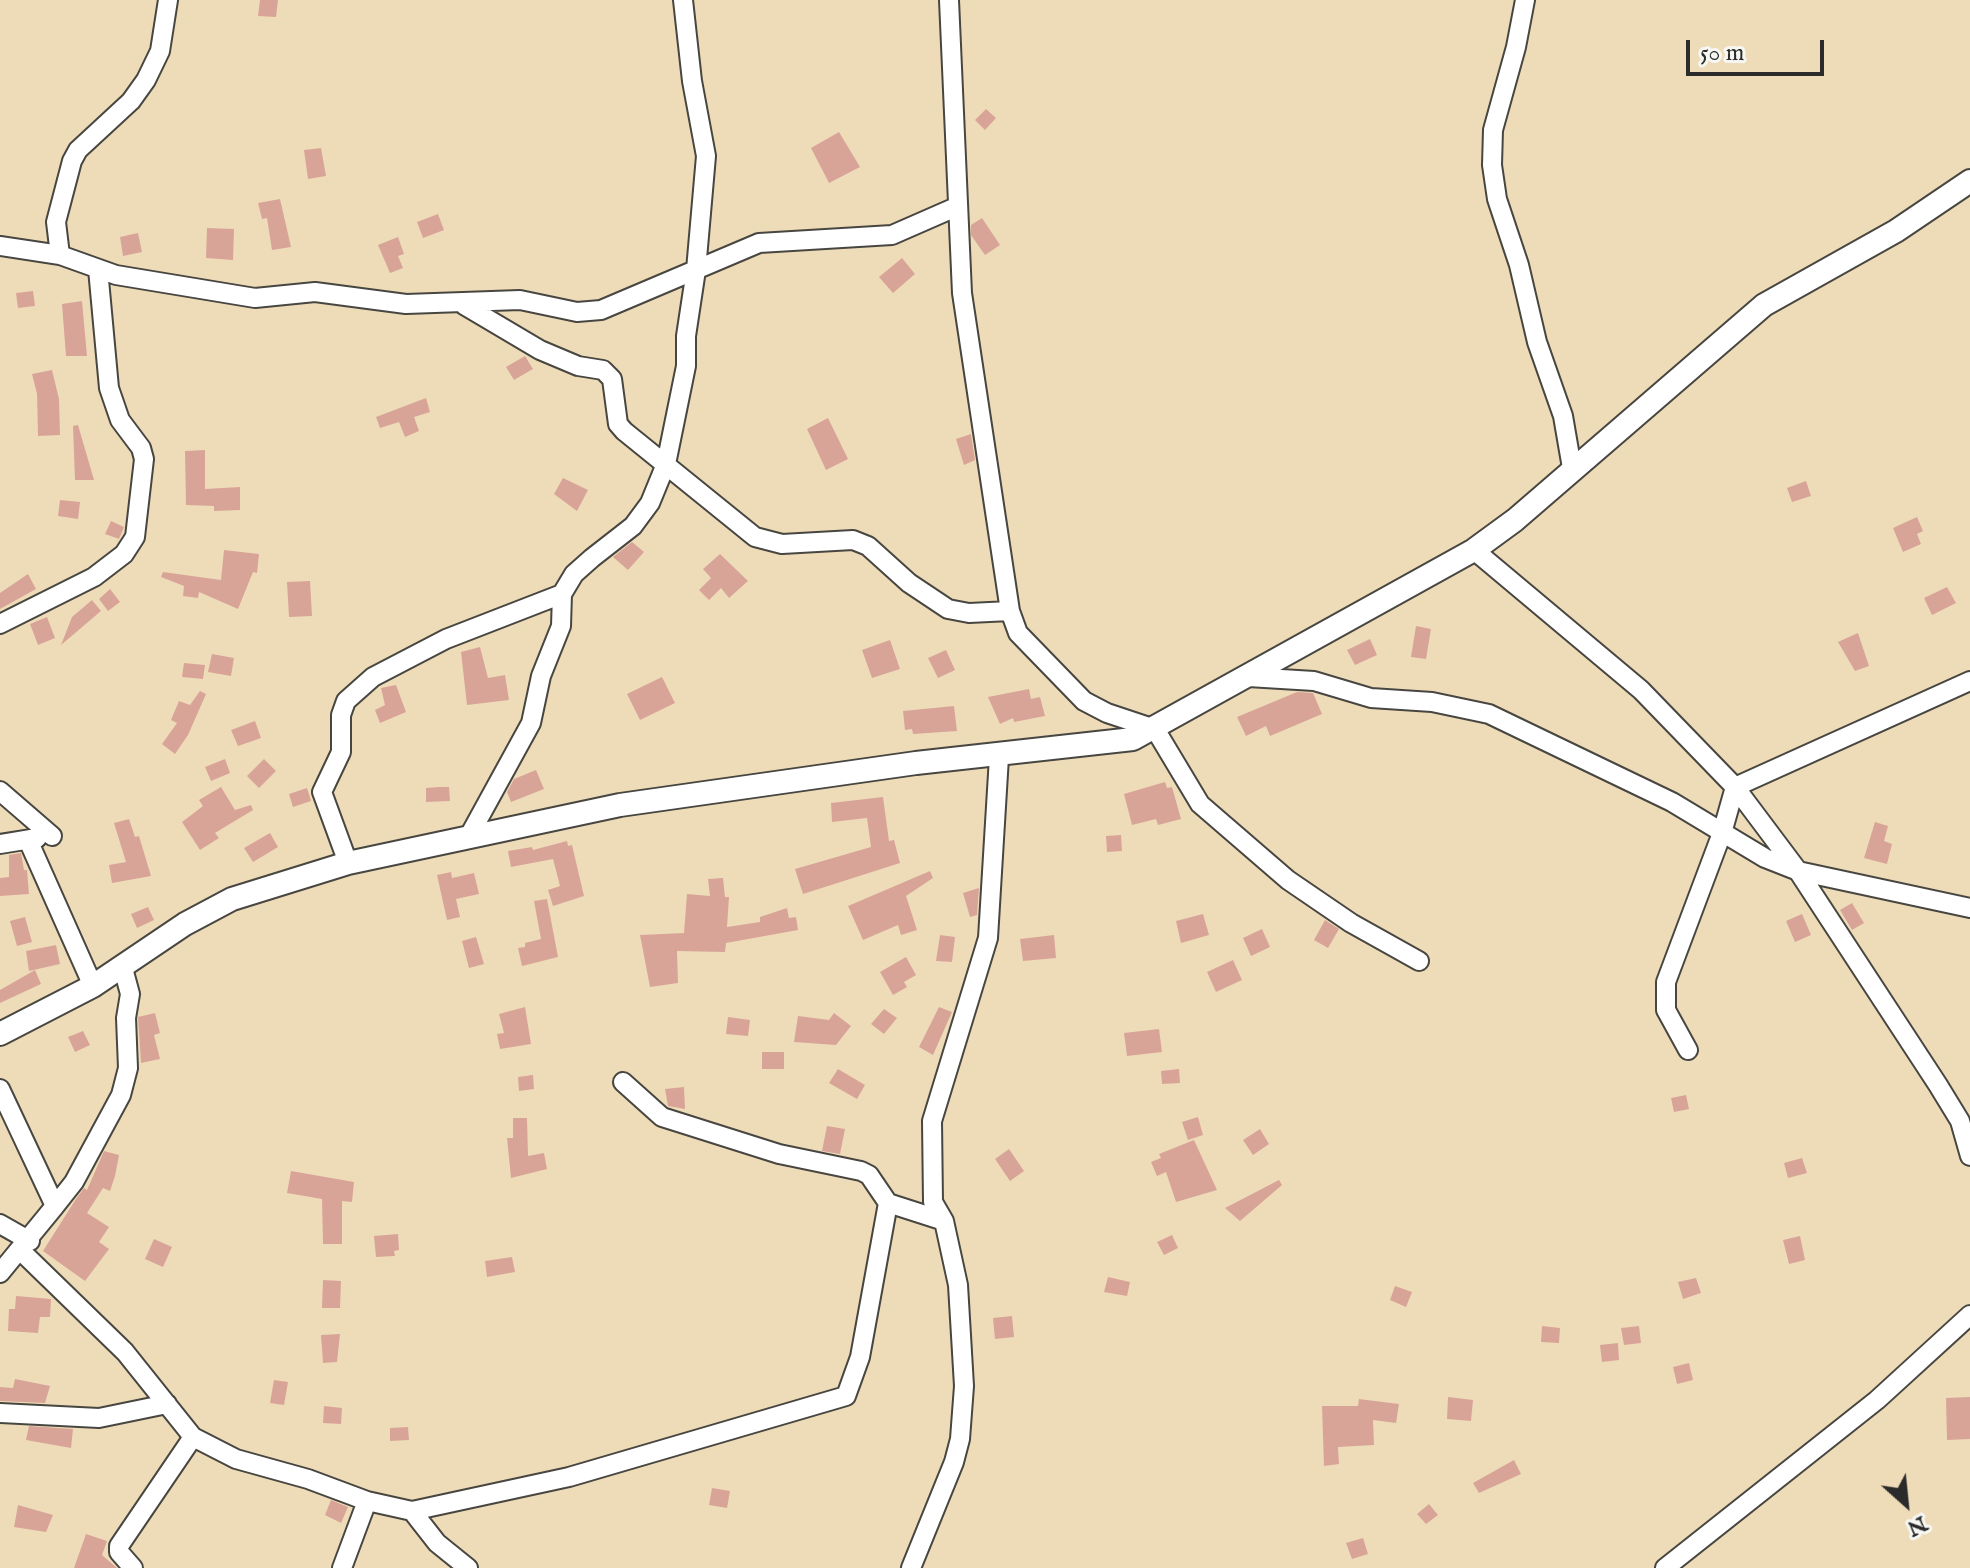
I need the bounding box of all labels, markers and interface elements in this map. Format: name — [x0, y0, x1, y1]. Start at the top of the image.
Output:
scale bar — [1690, 24, 1828, 74]
text: 50 m — [1700, 38, 1744, 69]
north arrow — [1866, 1464, 1946, 1544]
text: N — [1902, 1509, 1932, 1542]

